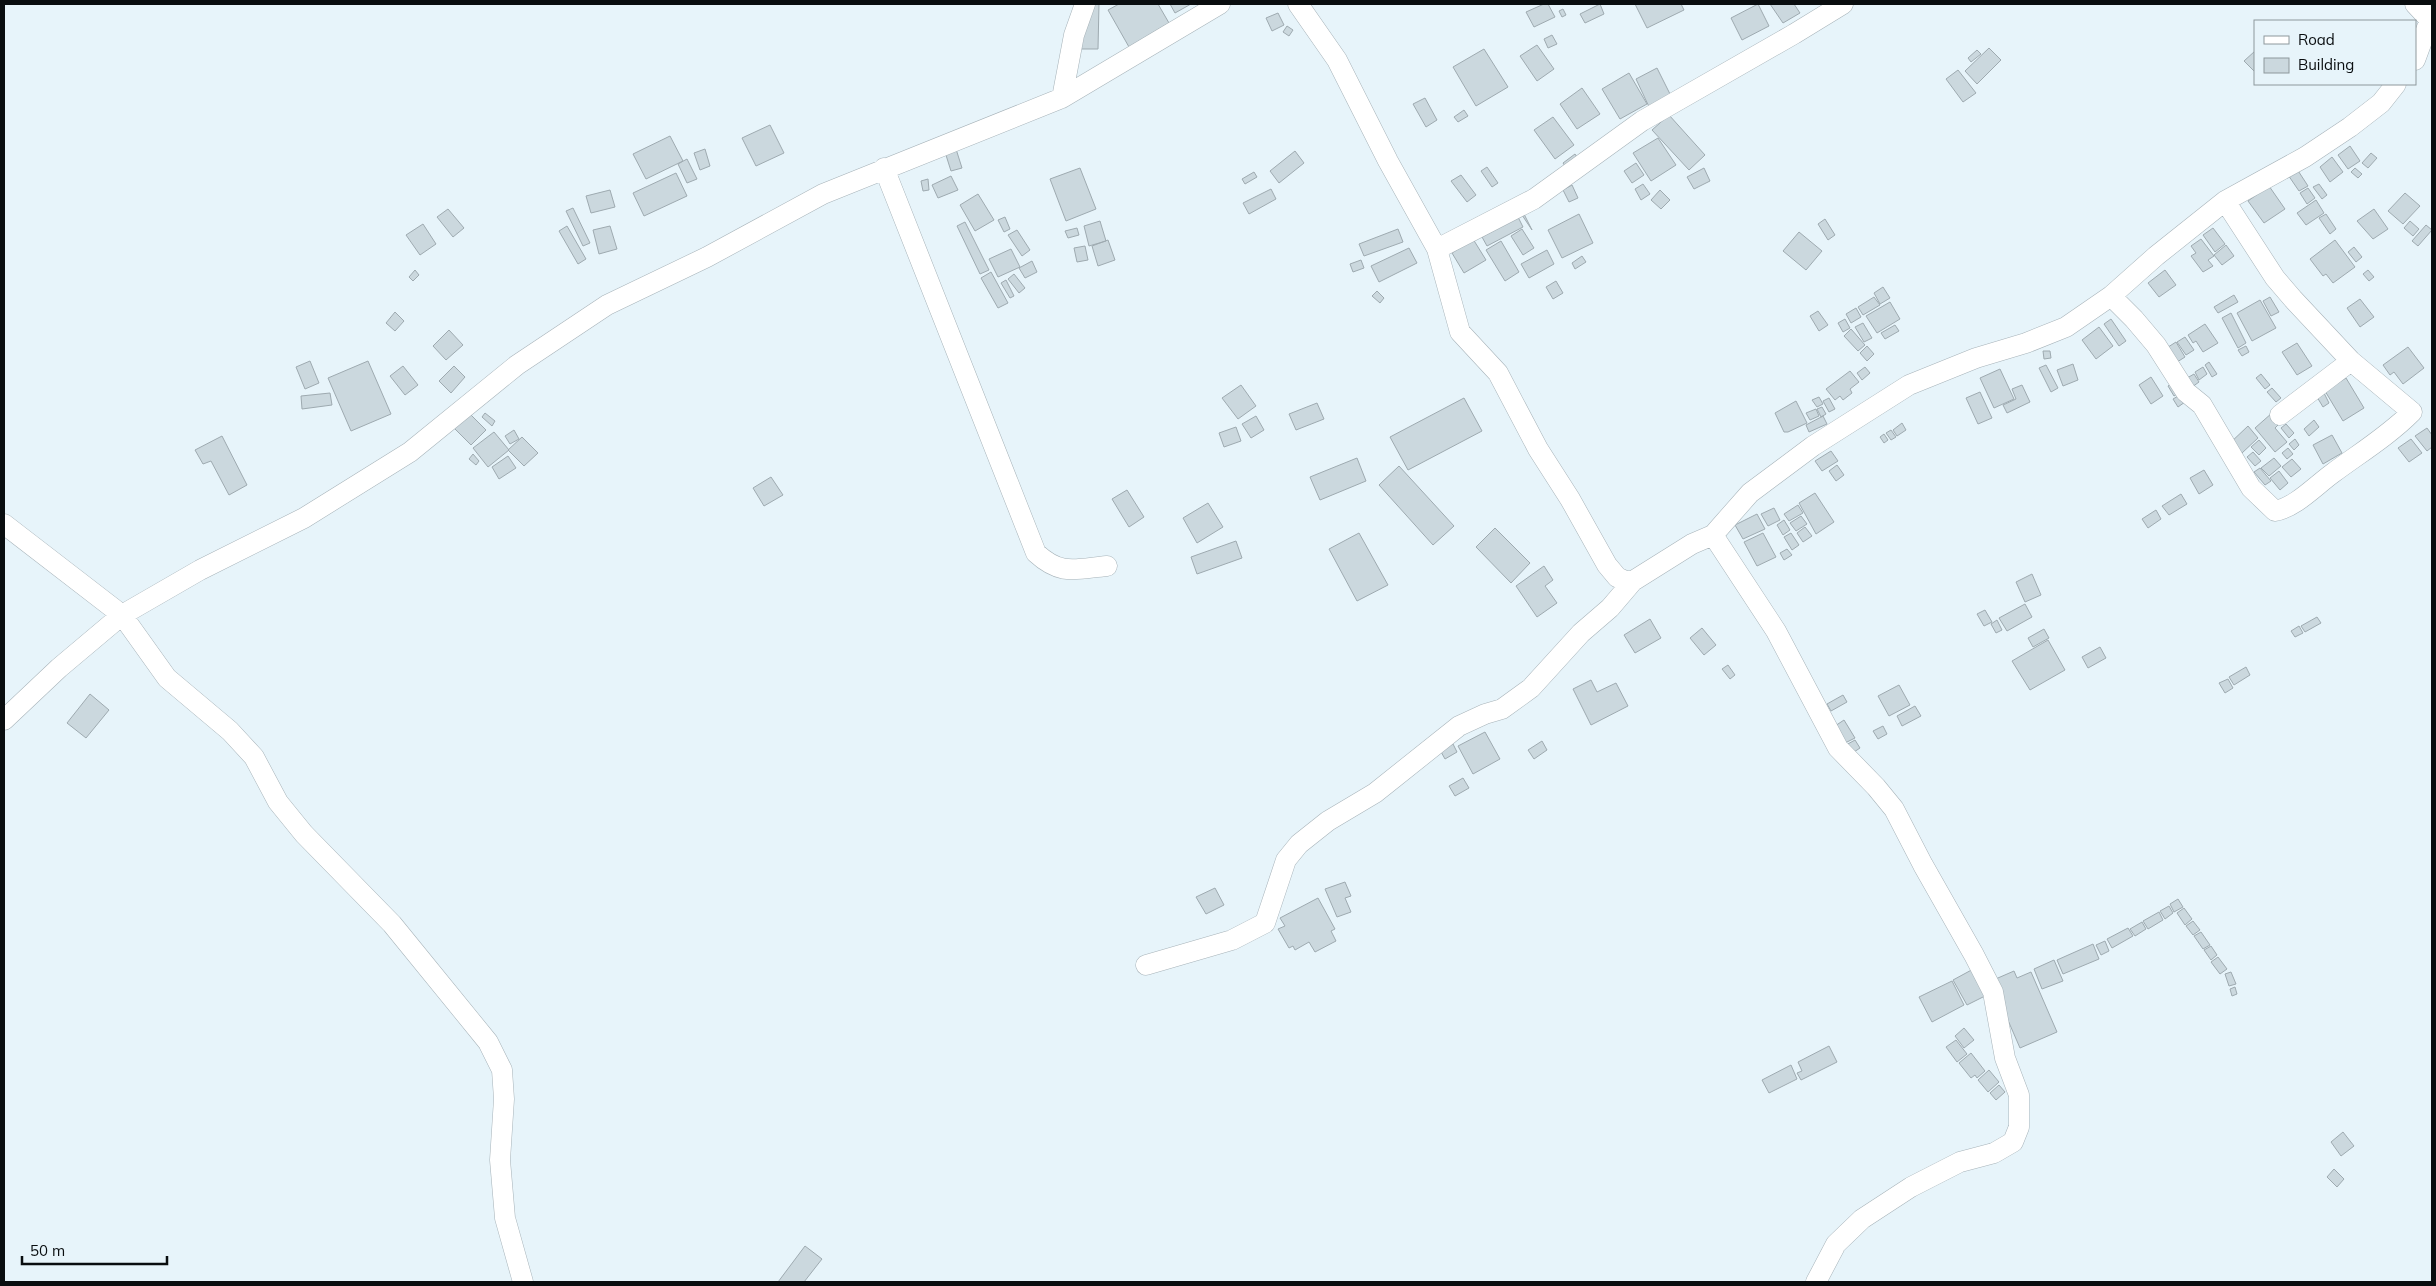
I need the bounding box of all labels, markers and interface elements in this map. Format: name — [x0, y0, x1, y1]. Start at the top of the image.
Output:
legend — [2254, 20, 2416, 85]
text: Road — [2298, 30, 2335, 49]
text: Building — [2298, 55, 2354, 74]
scale bar — [22, 1234, 168, 1266]
text: 50 m — [30, 1241, 65, 1260]

